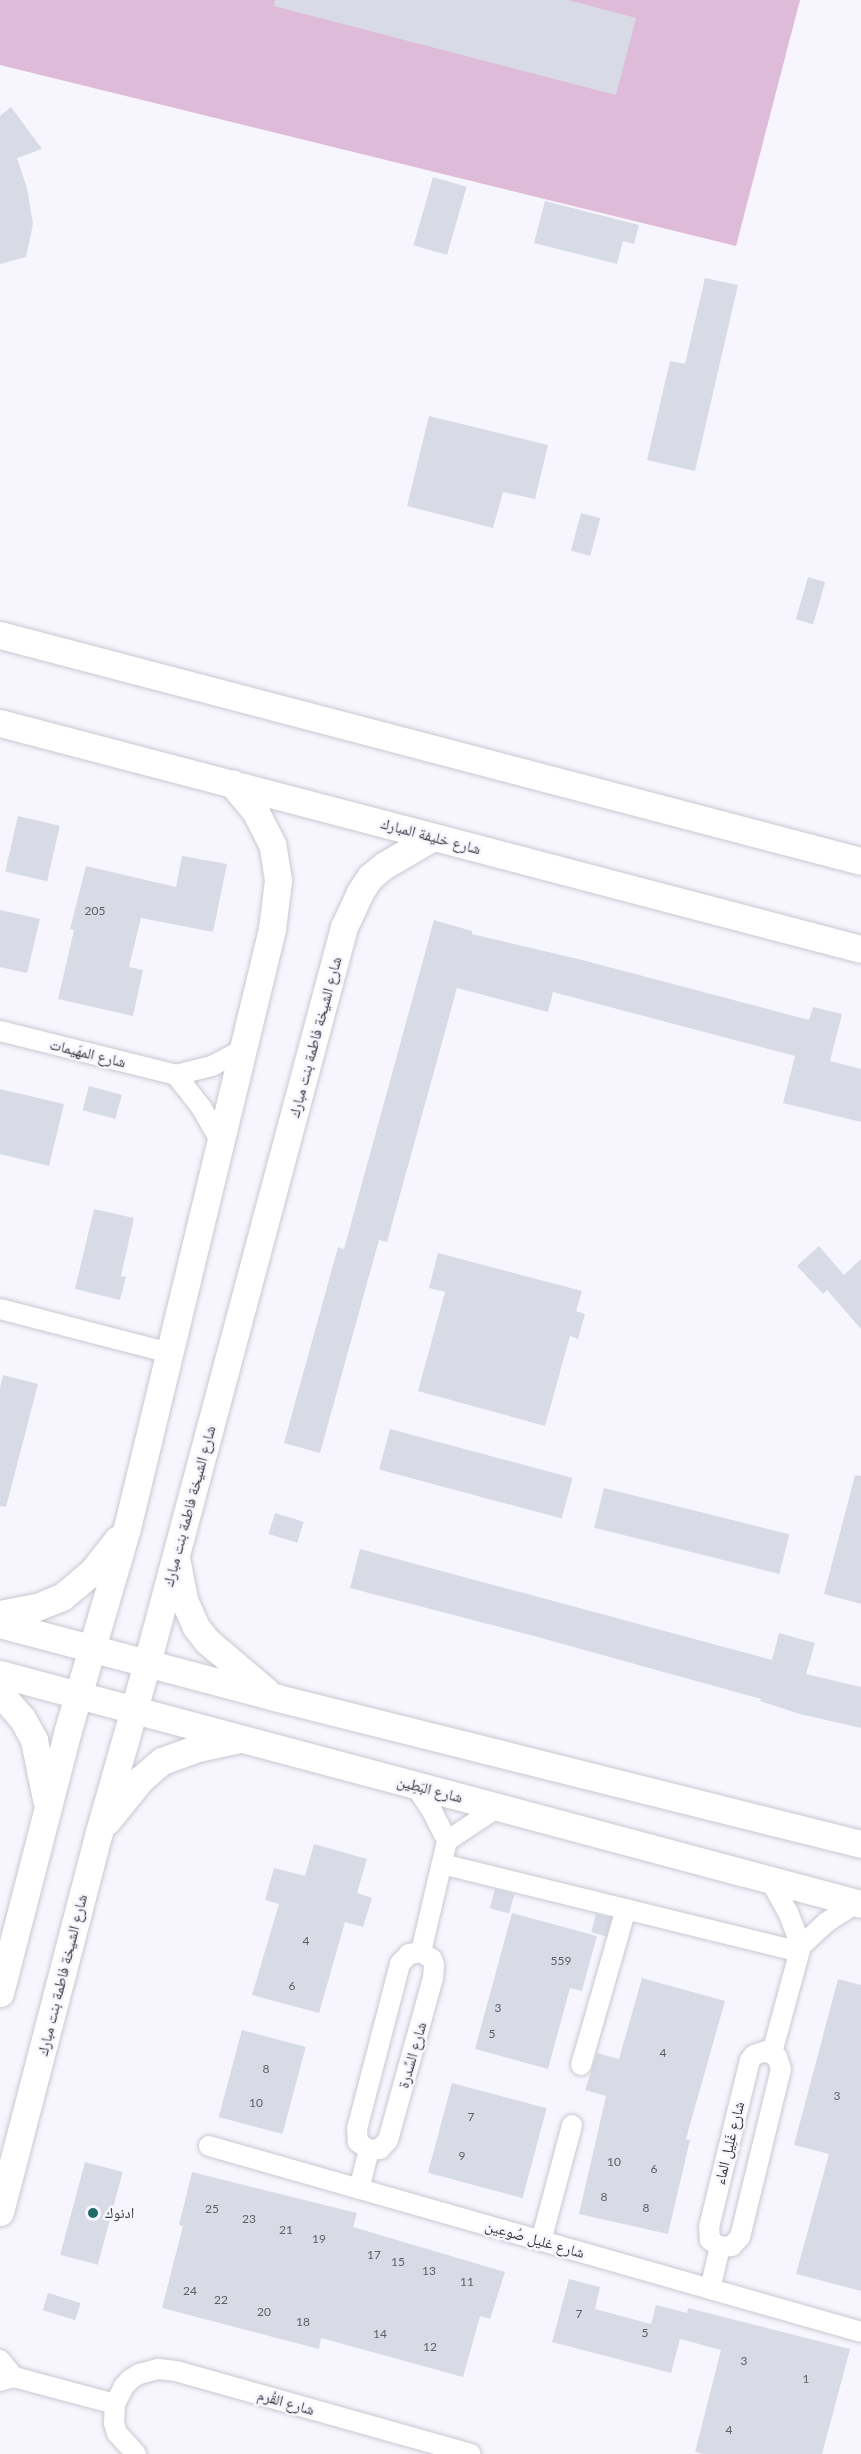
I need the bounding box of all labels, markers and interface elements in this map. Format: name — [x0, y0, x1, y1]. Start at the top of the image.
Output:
street label: شارع خليفة المبارك — [379, 814, 483, 858]
house number: 205 — [85, 904, 105, 918]
street label: شارع الشيخة فاطمة بنت مبارك — [285, 955, 345, 1119]
street label: شارع المهَيمات — [48, 1035, 128, 1071]
street label: شارع الشيخة فاطمة بنت مبارك — [159, 1424, 219, 1588]
street label: شارع البَطِين — [395, 1772, 465, 1806]
street label: شارع الشيخة فاطمة بنت مبارك — [33, 1892, 91, 2058]
house number: 4 — [303, 1934, 309, 1948]
house number: 559 — [551, 1954, 571, 1968]
house number: 6 — [289, 1979, 295, 1993]
house number: 3 — [495, 2001, 501, 2015]
street label: شارع السِّدرة — [394, 2020, 430, 2090]
house number: 5 — [489, 2027, 495, 2041]
house number: 4 — [660, 2046, 666, 2060]
house number: 8 — [263, 2062, 269, 2076]
house number: 3 — [834, 2089, 840, 2103]
house number: 10 — [249, 2096, 263, 2110]
street label: شارع غَلِيل الماء — [710, 2100, 748, 2186]
house number: 7 — [468, 2110, 474, 2124]
house number: 9 — [459, 2149, 465, 2163]
house number: 10 — [607, 2155, 621, 2169]
house number: 6 — [651, 2162, 657, 2176]
house number: 8 — [601, 2190, 607, 2204]
house number: 8 — [643, 2201, 649, 2215]
house number: 25 — [205, 2202, 219, 2216]
place label: ادنوك — [105, 2204, 134, 2222]
marker: ادنوك — [86, 2206, 100, 2220]
house number: 23 — [242, 2212, 256, 2226]
street label: شارع غليل صُوعِين — [483, 2216, 587, 2262]
house number: 21 — [279, 2223, 293, 2237]
house number: 19 — [312, 2232, 326, 2246]
house number: 17 — [367, 2248, 381, 2262]
house number: 15 — [391, 2255, 405, 2269]
house number: 13 — [422, 2264, 436, 2278]
house number: 11 — [460, 2275, 474, 2289]
house number: 24 — [183, 2284, 197, 2298]
house number: 22 — [214, 2293, 228, 2307]
house number: 20 — [257, 2305, 271, 2319]
house number: 7 — [576, 2307, 582, 2321]
house number: 18 — [296, 2315, 310, 2329]
house number: 5 — [642, 2326, 648, 2340]
house number: 14 — [373, 2327, 387, 2341]
house number: 12 — [423, 2340, 437, 2354]
house number: 3 — [741, 2354, 747, 2368]
house number: 1 — [803, 2372, 809, 2386]
street label: شارع القُرم — [255, 2385, 317, 2419]
house number: 4 — [726, 2423, 732, 2437]

